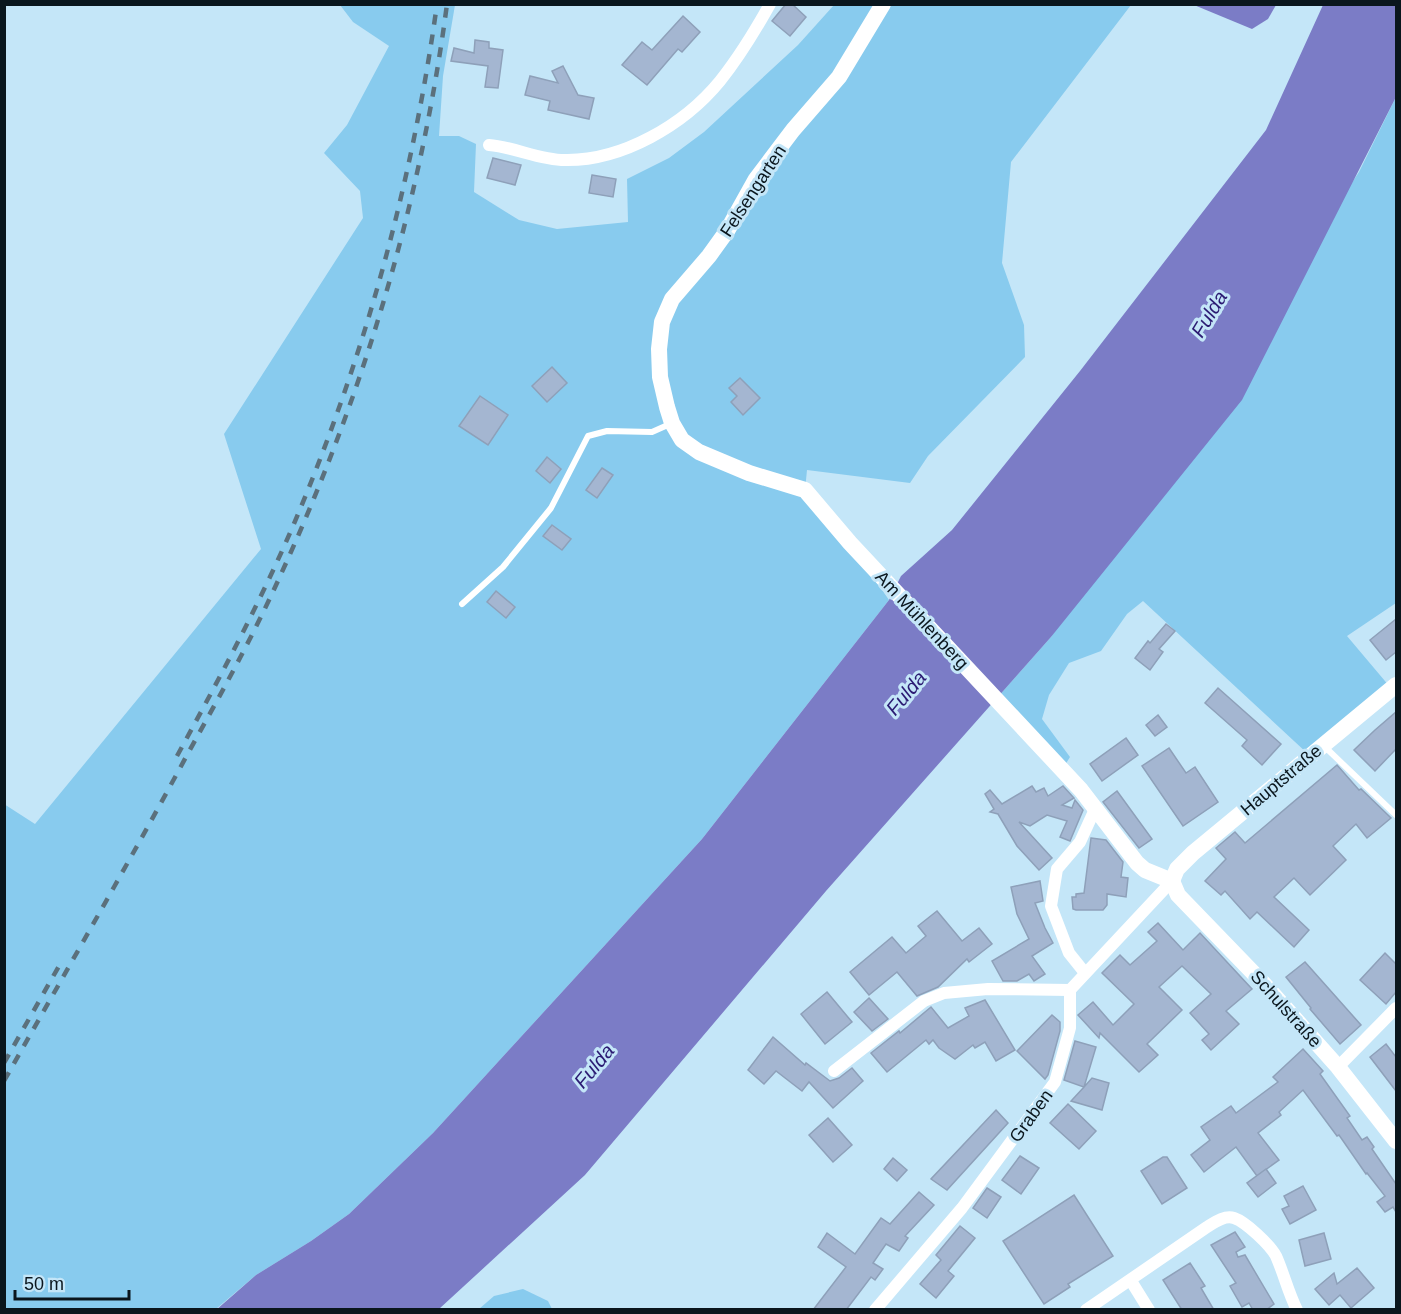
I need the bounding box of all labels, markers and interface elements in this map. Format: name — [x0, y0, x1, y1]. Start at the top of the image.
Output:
street label: Felsengarten — [716, 141, 790, 241]
water label: Fulda — [1187, 287, 1231, 341]
street label: Am Mühlenberg — [871, 567, 973, 673]
water label: Fulda — [881, 667, 931, 719]
street label: Hauptstraße — [1237, 741, 1325, 819]
street label: Schulstraße — [1246, 967, 1326, 1051]
water label: Fulda — [569, 1040, 619, 1092]
street label: Graben — [1005, 1086, 1057, 1146]
scale bar — [15, 1263, 129, 1301]
text: 50 m — [24, 1274, 64, 1294]

